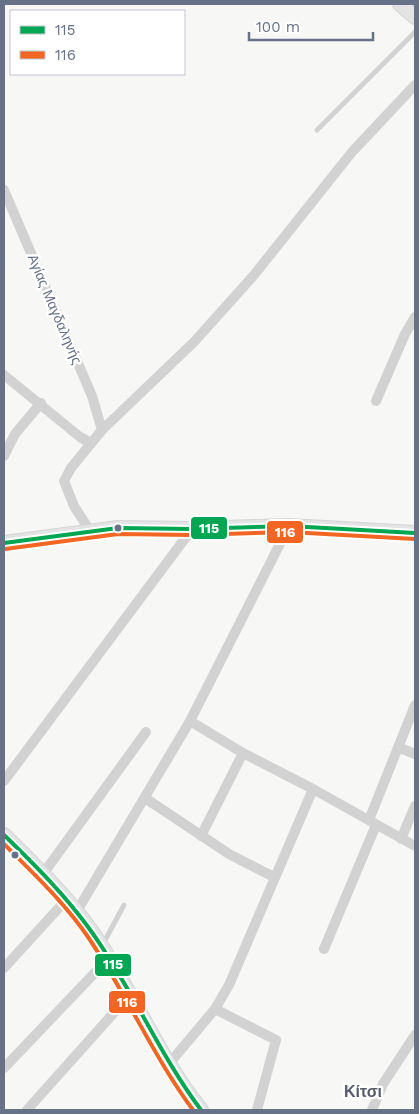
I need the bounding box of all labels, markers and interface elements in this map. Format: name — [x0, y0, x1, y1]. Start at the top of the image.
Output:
legend — [10, 10, 185, 75]
scale bar — [249, 10, 373, 42]
text: 100 m — [256, 18, 300, 36]
text: 115 — [55, 21, 75, 39]
text: 116 — [55, 46, 76, 64]
street label: Αγίας Μαγδαληνής — [25, 252, 85, 367]
line badge: 115 — [190, 516, 228, 540]
text: 115 — [199, 520, 219, 536]
line badge: 116 — [266, 520, 304, 544]
unlabelled marker — [113, 523, 123, 533]
text: 116 — [275, 524, 296, 540]
unlabelled marker — [10, 850, 20, 860]
line badge: 115 — [94, 953, 132, 977]
text: 115 — [103, 956, 123, 972]
line badge: 116 — [108, 990, 146, 1014]
text: 116 — [117, 994, 138, 1010]
district label: Κίτσι — [344, 1082, 382, 1101]

